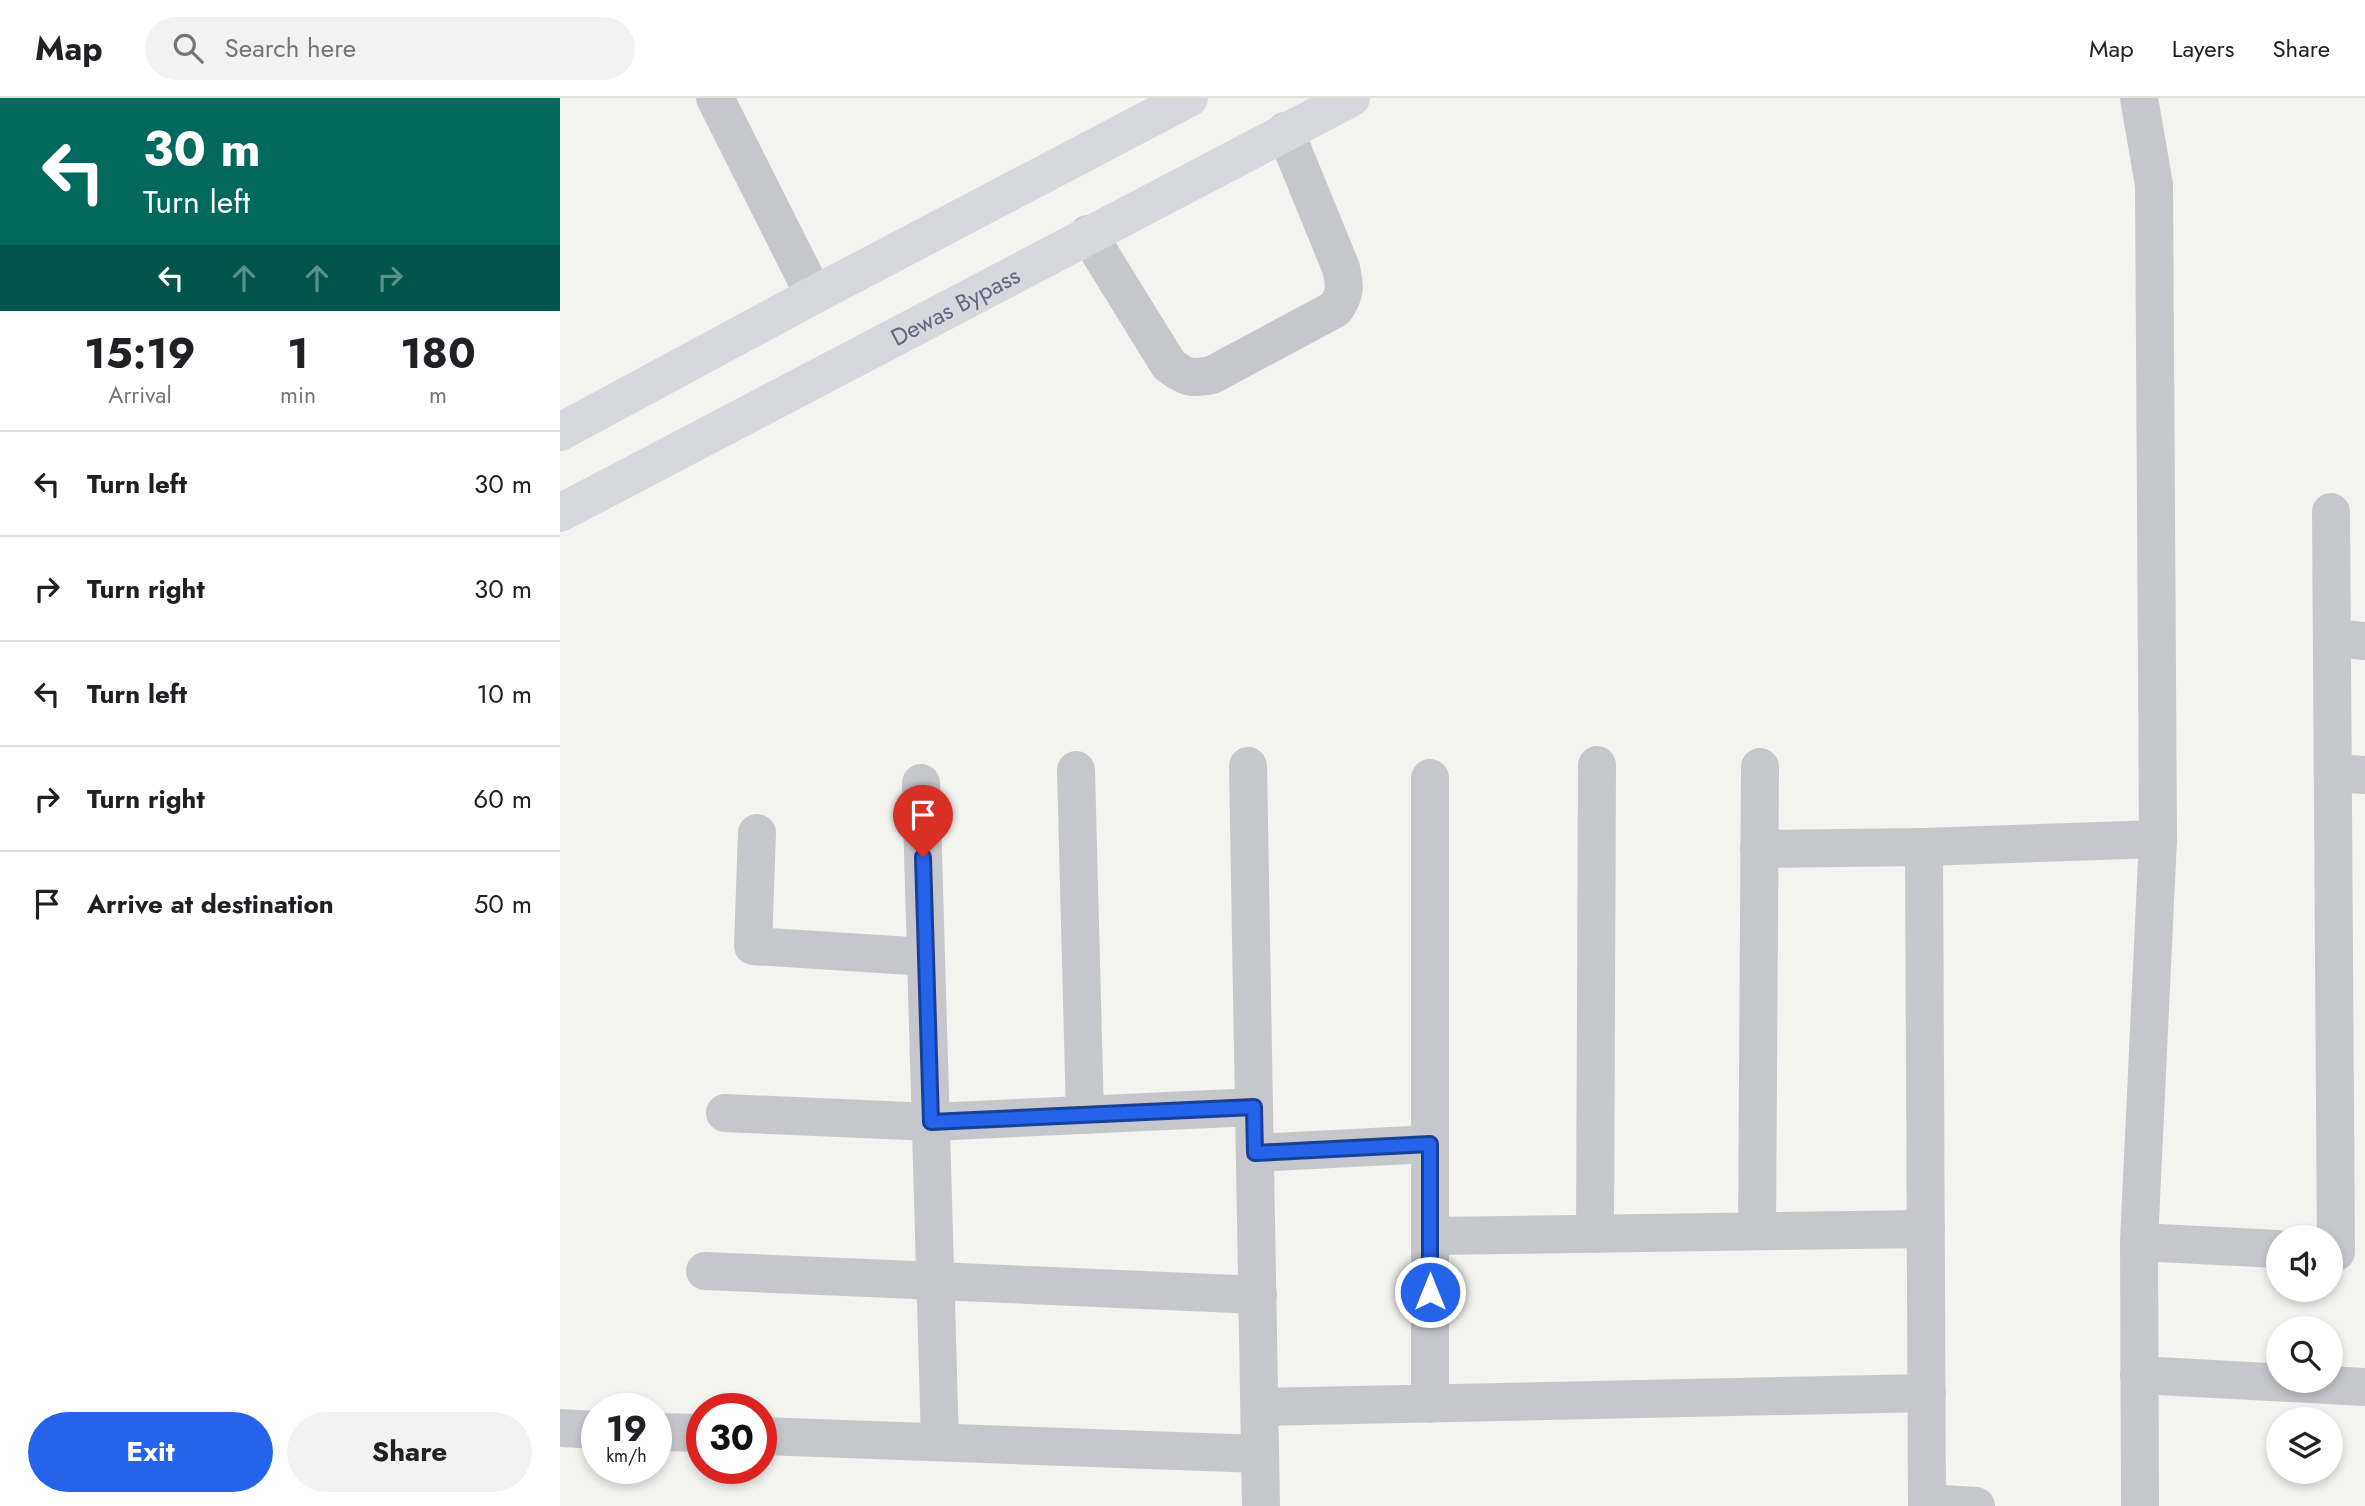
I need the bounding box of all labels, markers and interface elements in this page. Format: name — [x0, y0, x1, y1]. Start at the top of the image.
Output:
search box — [145, 17, 635, 80]
text: Map — [35, 25, 103, 72]
icon: search — [169, 29, 207, 67]
text: Search here — [225, 29, 356, 67]
text: Map — [2089, 31, 2134, 66]
text: Layers — [2172, 31, 2234, 66]
text: Share — [2272, 31, 2330, 66]
text: 30 m — [143, 114, 261, 184]
icon: left — [28, 126, 119, 217]
text: Turn left — [143, 179, 250, 225]
street label: Dewas Bypass — [884, 257, 1026, 354]
icon: left — [152, 259, 190, 297]
icon: ahead — [225, 259, 263, 297]
icon: ahead — [298, 259, 336, 297]
icon: right — [371, 259, 409, 297]
text: 15:19 — [84, 323, 196, 384]
text: 1 — [287, 323, 309, 384]
text: 180 — [400, 323, 476, 384]
text: Arrival — [108, 378, 172, 412]
text: min — [280, 378, 316, 412]
text: m — [429, 378, 447, 412]
icon: left — [28, 465, 66, 503]
text: Turn left — [87, 465, 187, 503]
text: 30 m — [474, 465, 532, 503]
icon: right — [28, 570, 66, 608]
text: Turn right — [87, 570, 205, 608]
text: 30 m — [474, 570, 532, 608]
icon: left — [28, 675, 66, 713]
text: Turn left — [87, 675, 187, 713]
text: 10 m — [477, 675, 532, 713]
icon: right — [28, 780, 66, 818]
text: Turn right — [87, 780, 205, 818]
text: 60 m — [473, 780, 532, 818]
pin — [893, 785, 953, 857]
icon: arrive — [904, 796, 942, 834]
icon: arrive — [28, 885, 66, 923]
text: Arrive at destination — [87, 885, 334, 923]
text: 50 m — [474, 885, 532, 923]
map controls — [2266, 1225, 2343, 1484]
button: sound — [2266, 1225, 2343, 1302]
position arrow — [1393, 1255, 1467, 1329]
button: search — [2266, 1316, 2343, 1393]
speed limit sign: 30 — [686, 1393, 777, 1484]
text: 19 — [606, 1404, 647, 1454]
button: layers — [2266, 1407, 2343, 1484]
button: Exit — [28, 1412, 273, 1492]
button: Share — [287, 1412, 532, 1492]
text: km/h — [606, 1443, 647, 1469]

